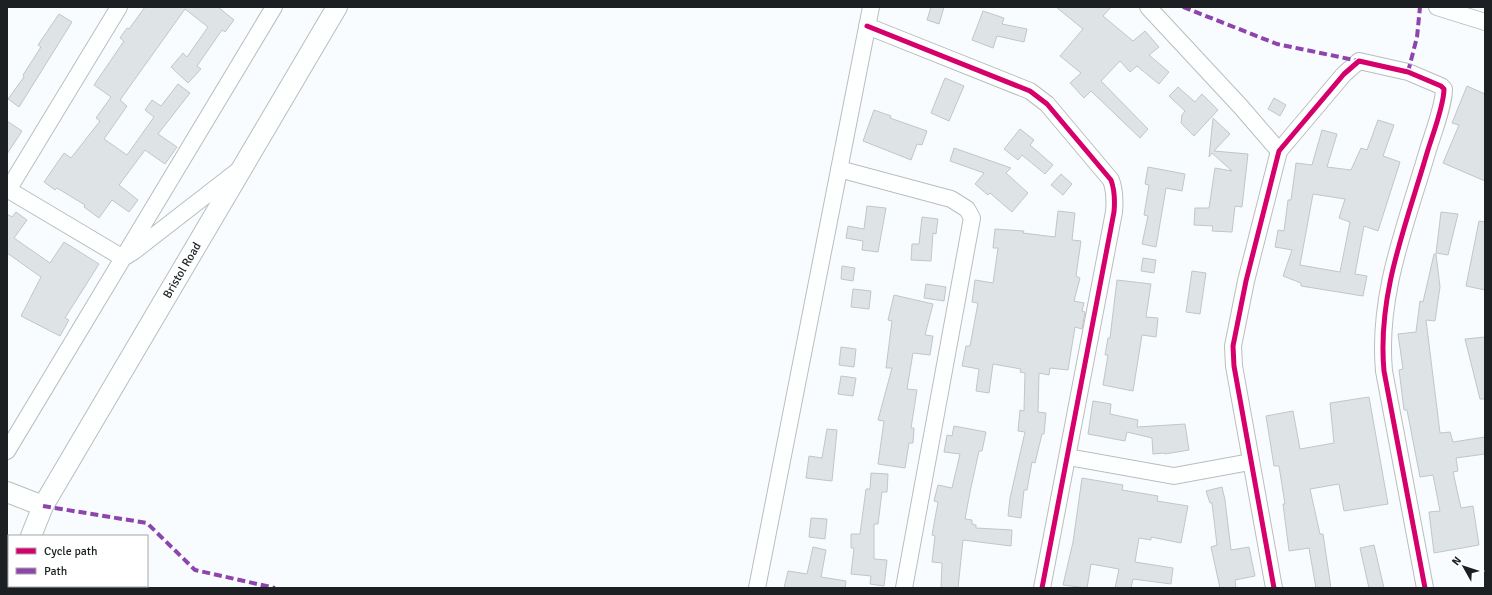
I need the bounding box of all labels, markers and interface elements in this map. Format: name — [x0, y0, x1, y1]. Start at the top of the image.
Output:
street label: Bristol Road — [160, 240, 205, 301]
legend — [8, 535, 148, 587]
text: Cycle path — [44, 544, 97, 559]
north arrow — [1444, 547, 1484, 587]
text: N — [1449, 554, 1464, 568]
text: Path — [44, 564, 67, 579]

